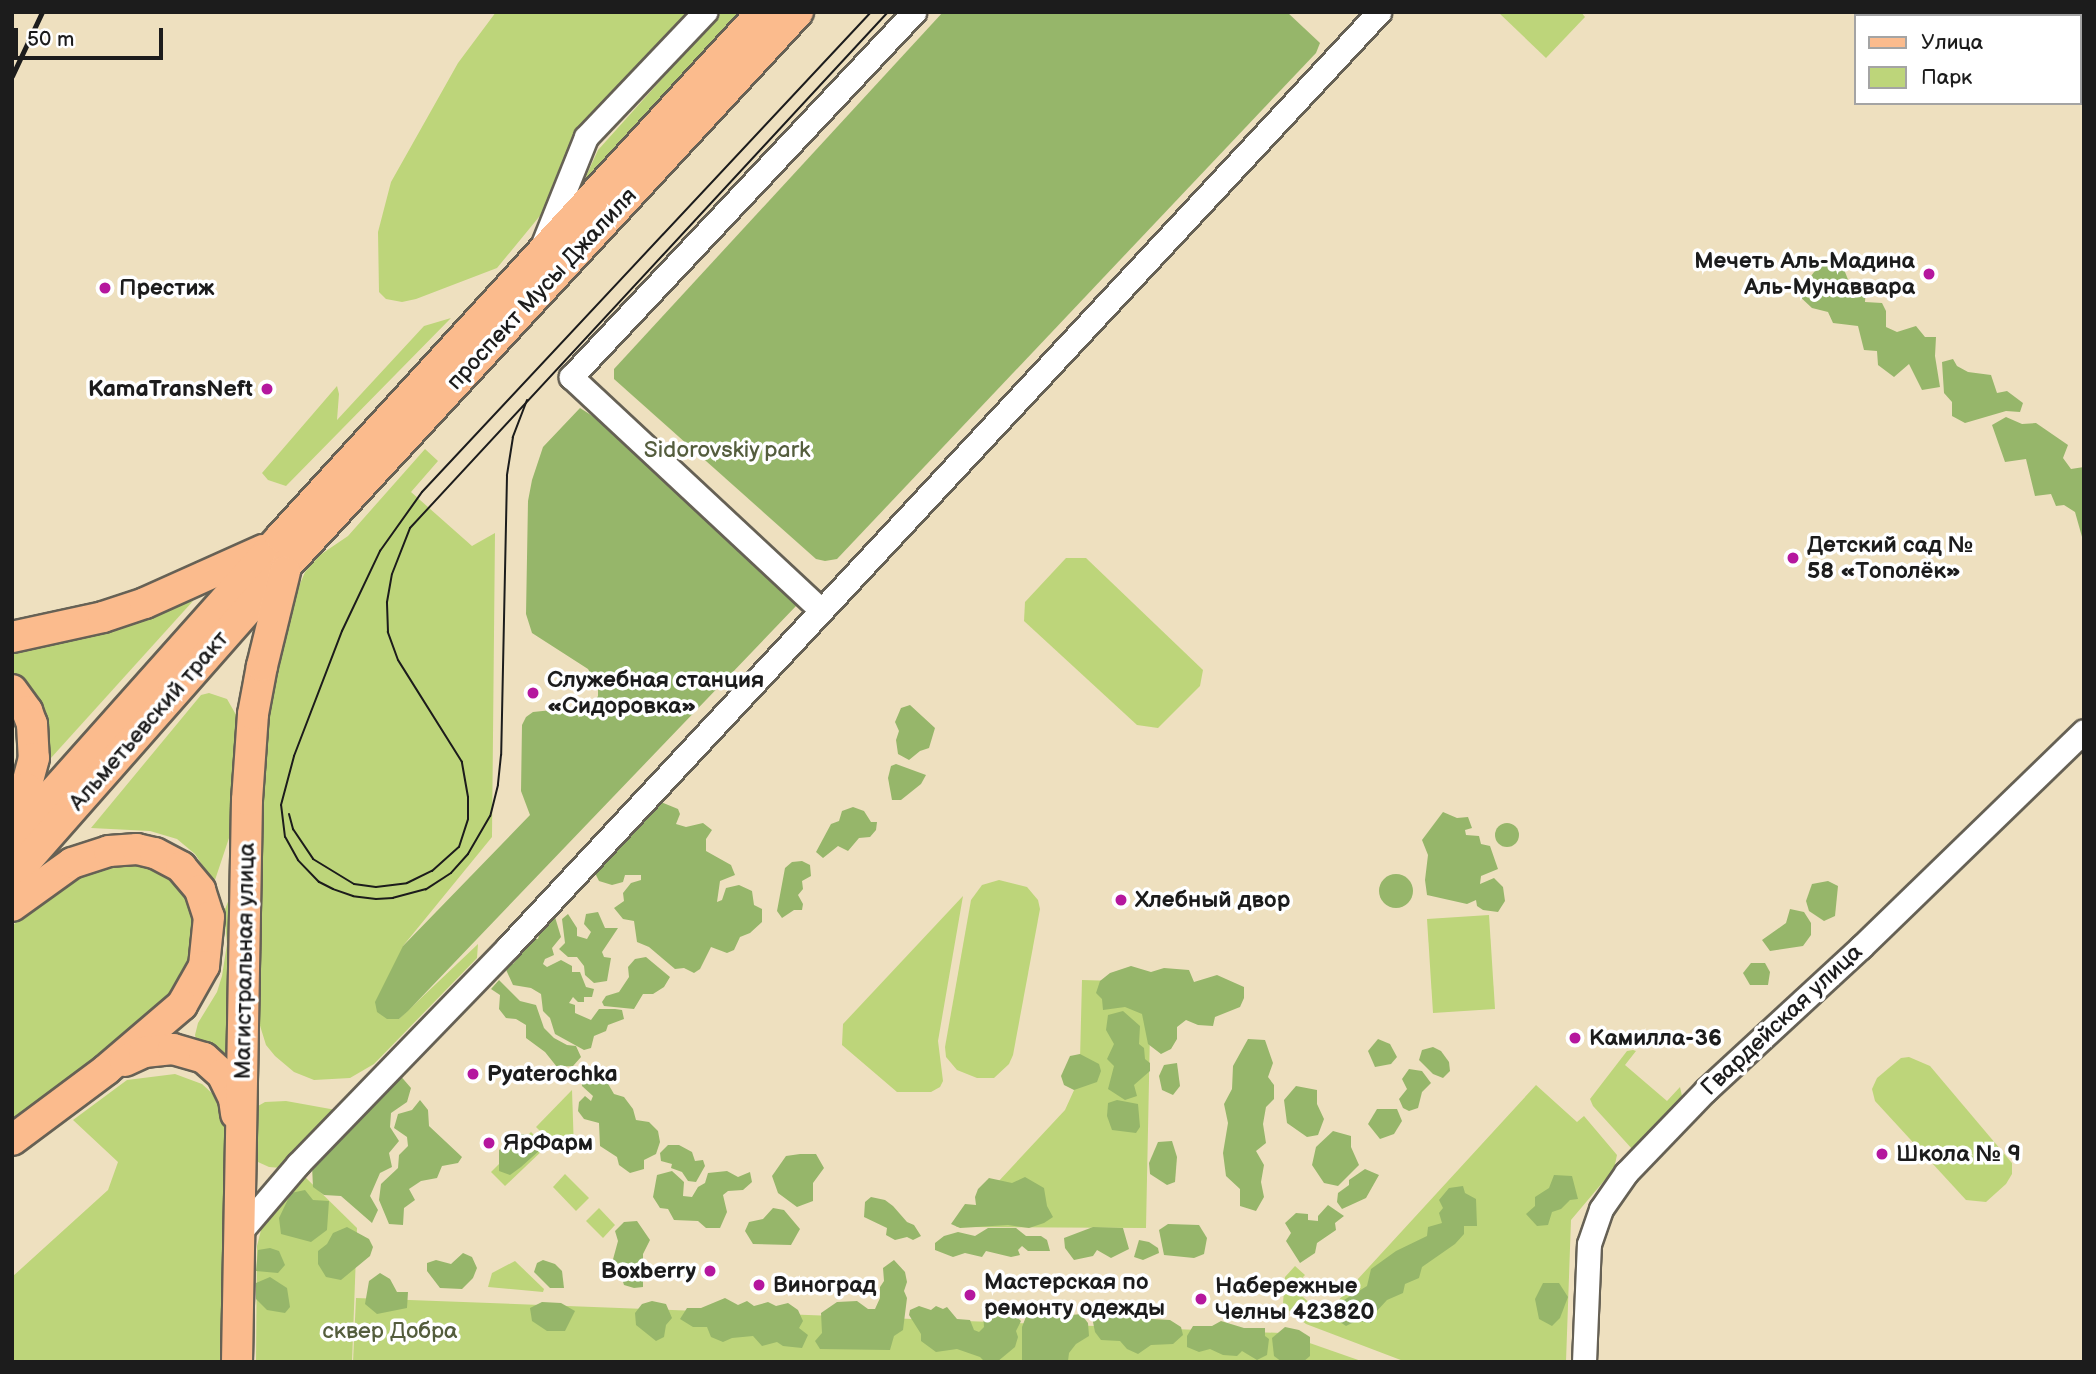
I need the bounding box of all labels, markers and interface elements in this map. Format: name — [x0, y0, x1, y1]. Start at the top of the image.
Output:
scale bar — [18, 14, 166, 58]
legend — [1854, 14, 2082, 105]
text: 50 m — [27, 27, 74, 52]
text: Улица — [1921, 30, 1983, 55]
text: Парк — [1921, 65, 1972, 90]
street label: проспект Мусы Джалиля — [441, 182, 643, 396]
place label: Мечеть Аль-Мадина Аль-Мунаввара — [1694, 247, 1915, 301]
marker: Мечеть Аль-Мадина Аль-Мунаввара — [1921, 266, 1937, 282]
place label: Престиж — [119, 274, 214, 302]
marker: Престиж — [97, 280, 113, 296]
place label: KamaTransNeft — [88, 375, 253, 403]
marker: KamaTransNeft — [259, 381, 275, 397]
park label: Sidorovskiy park — [643, 436, 811, 464]
place label: Детский сад № 58 «Тополёк» — [1807, 531, 1974, 585]
marker: Детский сад № 58 «Тополёк» — [1785, 550, 1801, 566]
street label: Альметьевский тракт — [63, 625, 235, 817]
place label: Служебная станция «Сидоровка» — [547, 666, 764, 720]
marker: Служебная станция «Сидоровка» — [525, 685, 541, 701]
street label: Магистральная улица — [229, 842, 261, 1080]
place label: Хлебный двор — [1135, 886, 1290, 914]
marker: Хлебный двор — [1113, 892, 1129, 908]
street label: Гвардейская улица — [1696, 938, 1868, 1102]
place label: Камилла-36 — [1589, 1024, 1722, 1052]
marker: Камилла-36 — [1567, 1030, 1583, 1046]
place label: Pyaterochka — [487, 1060, 618, 1088]
marker: Pyaterochka — [465, 1066, 481, 1082]
place label: ЯрФарм — [503, 1129, 593, 1157]
marker: ЯрФарм — [481, 1135, 497, 1151]
place label: Школа № 9 — [1896, 1140, 2021, 1168]
marker: Школа № 9 — [1874, 1146, 1890, 1162]
place label: Boxberry — [601, 1257, 696, 1285]
marker: Boxberry — [702, 1263, 718, 1279]
place label: Мастерская по ремонту одежды — [984, 1268, 1165, 1322]
place label: Виноград — [773, 1271, 876, 1299]
place label: Набережные Челны 423820 — [1215, 1272, 1375, 1326]
marker: Виноград — [751, 1277, 767, 1293]
marker: Мастерская по ремонту одежды — [962, 1287, 978, 1303]
marker: Набережные Челны 423820 — [1193, 1291, 1209, 1307]
park label: сквер Добра — [322, 1317, 458, 1345]

